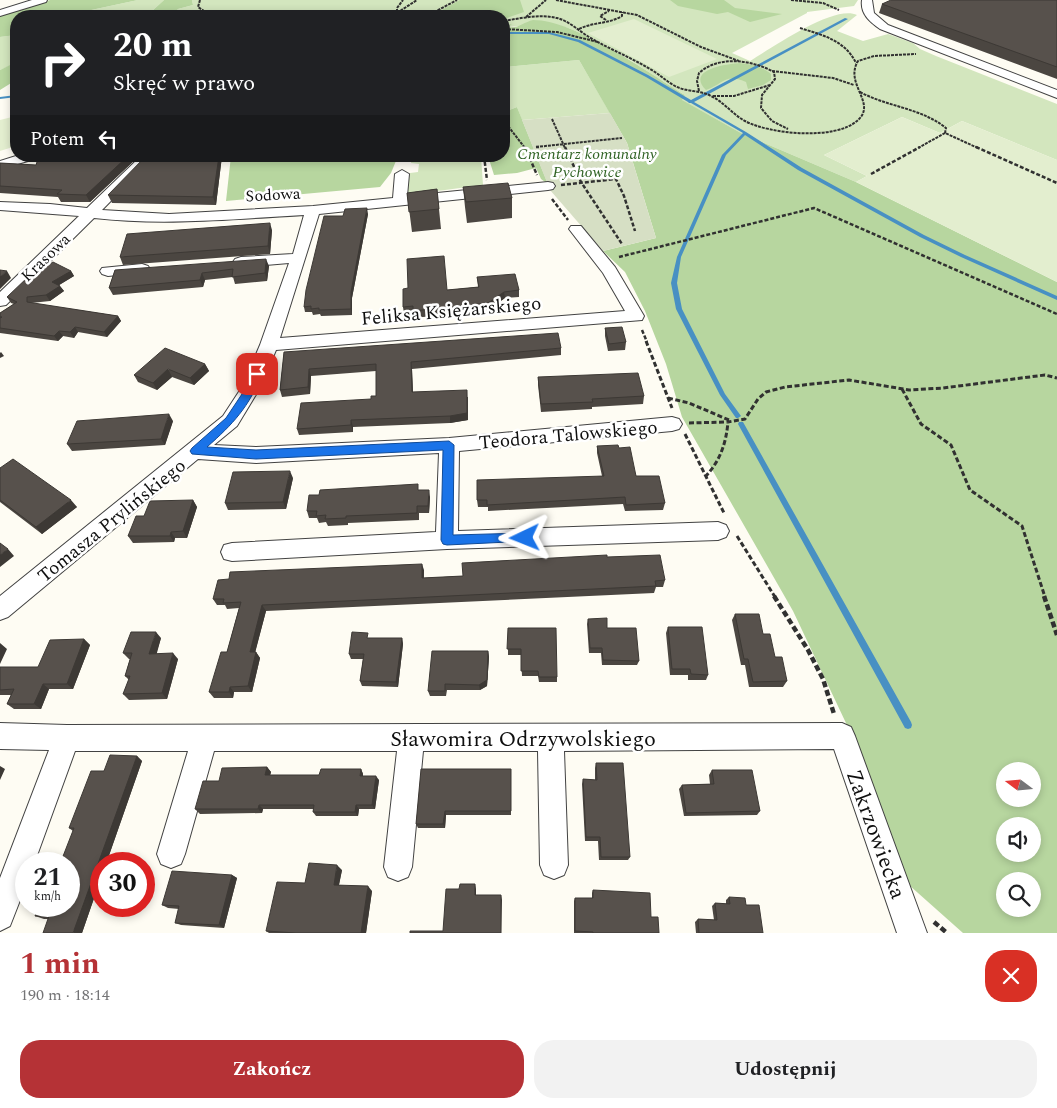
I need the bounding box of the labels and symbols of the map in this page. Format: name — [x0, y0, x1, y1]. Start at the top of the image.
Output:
park label: Cmentarz komunalny Pychowice — [517, 142, 657, 184]
street label: Sodowa — [245, 182, 301, 208]
street label: Krasowa — [15, 228, 76, 288]
street label: Feliksa Księżarskiego — [360, 289, 543, 334]
pin — [236, 353, 278, 395]
street label: Teodora Talowskiego — [477, 413, 659, 458]
street label: Tomasza Prylińskiego — [31, 452, 193, 590]
position arrow — [498, 511, 550, 563]
street label: Sławomira Odrzywolskiego — [390, 723, 656, 756]
north arrow — [996, 762, 1041, 808]
street label: Zakrzowiecka — [837, 765, 914, 904]
speed limit sign: 30 — [90, 852, 155, 917]

